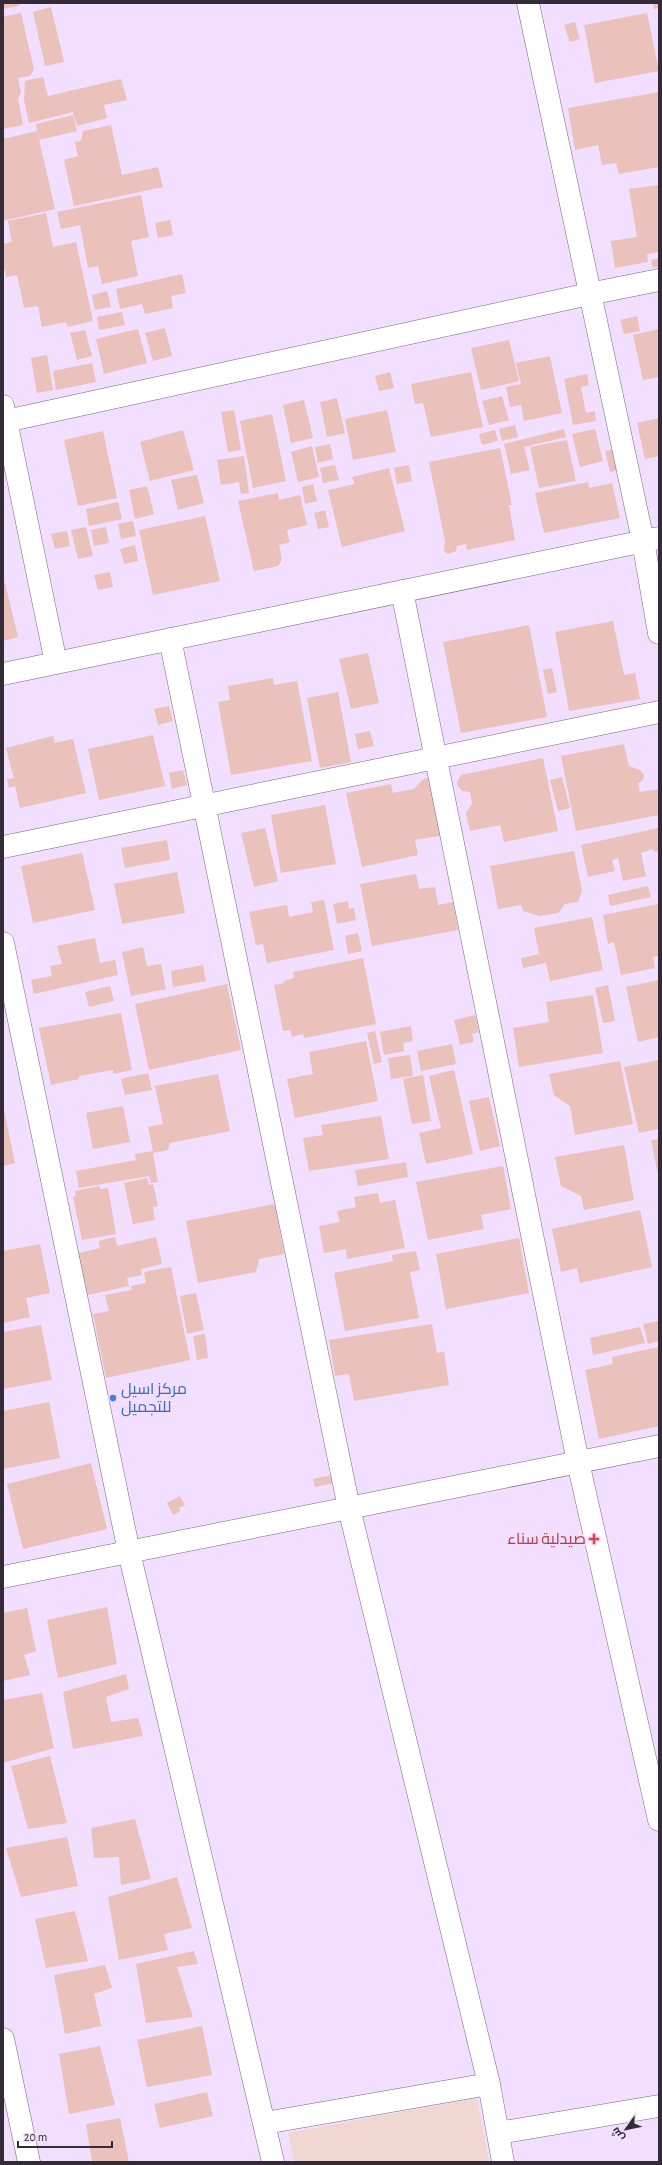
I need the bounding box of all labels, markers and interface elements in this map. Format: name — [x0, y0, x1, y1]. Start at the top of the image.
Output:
place label: مركز اسيل للتجميل — [121, 1381, 187, 1417]
marker: مركز اسيل للتجميل — [108, 1393, 118, 1403]
place label: صيدلية سناء — [507, 1531, 586, 1548]
marker: صيدلية سناء — [589, 1534, 599, 1544]
north arrow — [606, 2109, 646, 2149]
scale bar — [18, 2123, 112, 2149]
text: ش — [610, 2125, 627, 2143]
text: 20 m — [24, 2131, 47, 2143]

